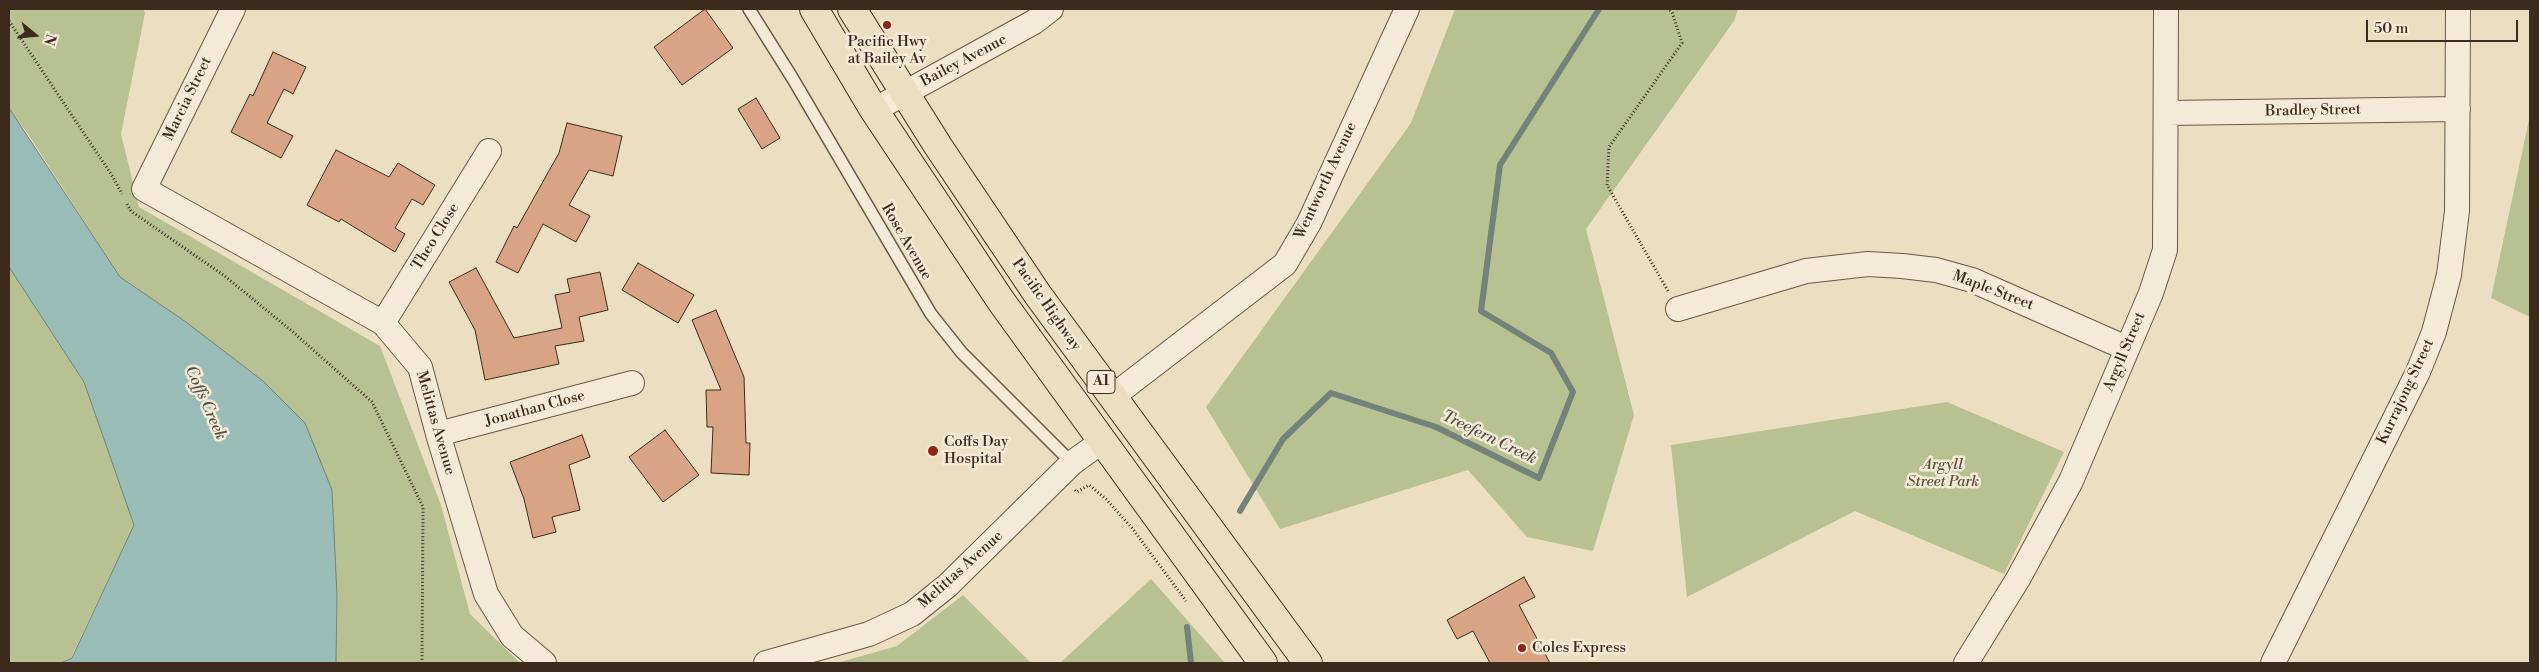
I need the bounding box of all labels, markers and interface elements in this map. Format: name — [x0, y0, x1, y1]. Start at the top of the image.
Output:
north arrow — [10, 10, 60, 60]
scale bar — [2369, 10, 2522, 42]
marker: Pacific Hwy at Bailey Av — [881, 19, 893, 31]
text: 50 m — [2374, 19, 2408, 38]
text: N — [39, 31, 60, 47]
street label: Bailey Avenue — [918, 31, 1010, 91]
place label: Pacific Hwy at Bailey Av — [847, 33, 927, 68]
street label: Marcia Street — [160, 54, 216, 144]
street label: Bradley Street — [2265, 101, 2361, 121]
street label: Wentworth Avenue — [1291, 120, 1361, 242]
street label: Theo Close — [408, 200, 464, 274]
street label: Rose Avenue — [877, 201, 935, 283]
street label: Pacific Highway — [1008, 256, 1084, 354]
street label: Maple Street — [1950, 267, 2036, 315]
street label: Argyll Street — [2100, 310, 2150, 394]
street label: Kurrajong Street — [2374, 336, 2438, 448]
water label: Coffs Creek — [180, 363, 230, 443]
street label: Melittas Avenue — [412, 369, 458, 477]
road number: A1 — [1087, 371, 1115, 394]
street label: Jonathan Close — [483, 387, 587, 431]
water label: Treefern Creek — [1439, 407, 1539, 469]
place label: Coffs Day Hospital — [944, 433, 1008, 468]
marker: Coffs Day Hospital — [926, 444, 940, 458]
park label: Argyll Street Park — [1907, 456, 1979, 491]
street label: Melittas Avenue — [915, 527, 1007, 613]
place label: Coles Express — [1532, 639, 1626, 657]
marker: Coles Express — [1516, 642, 1528, 654]

